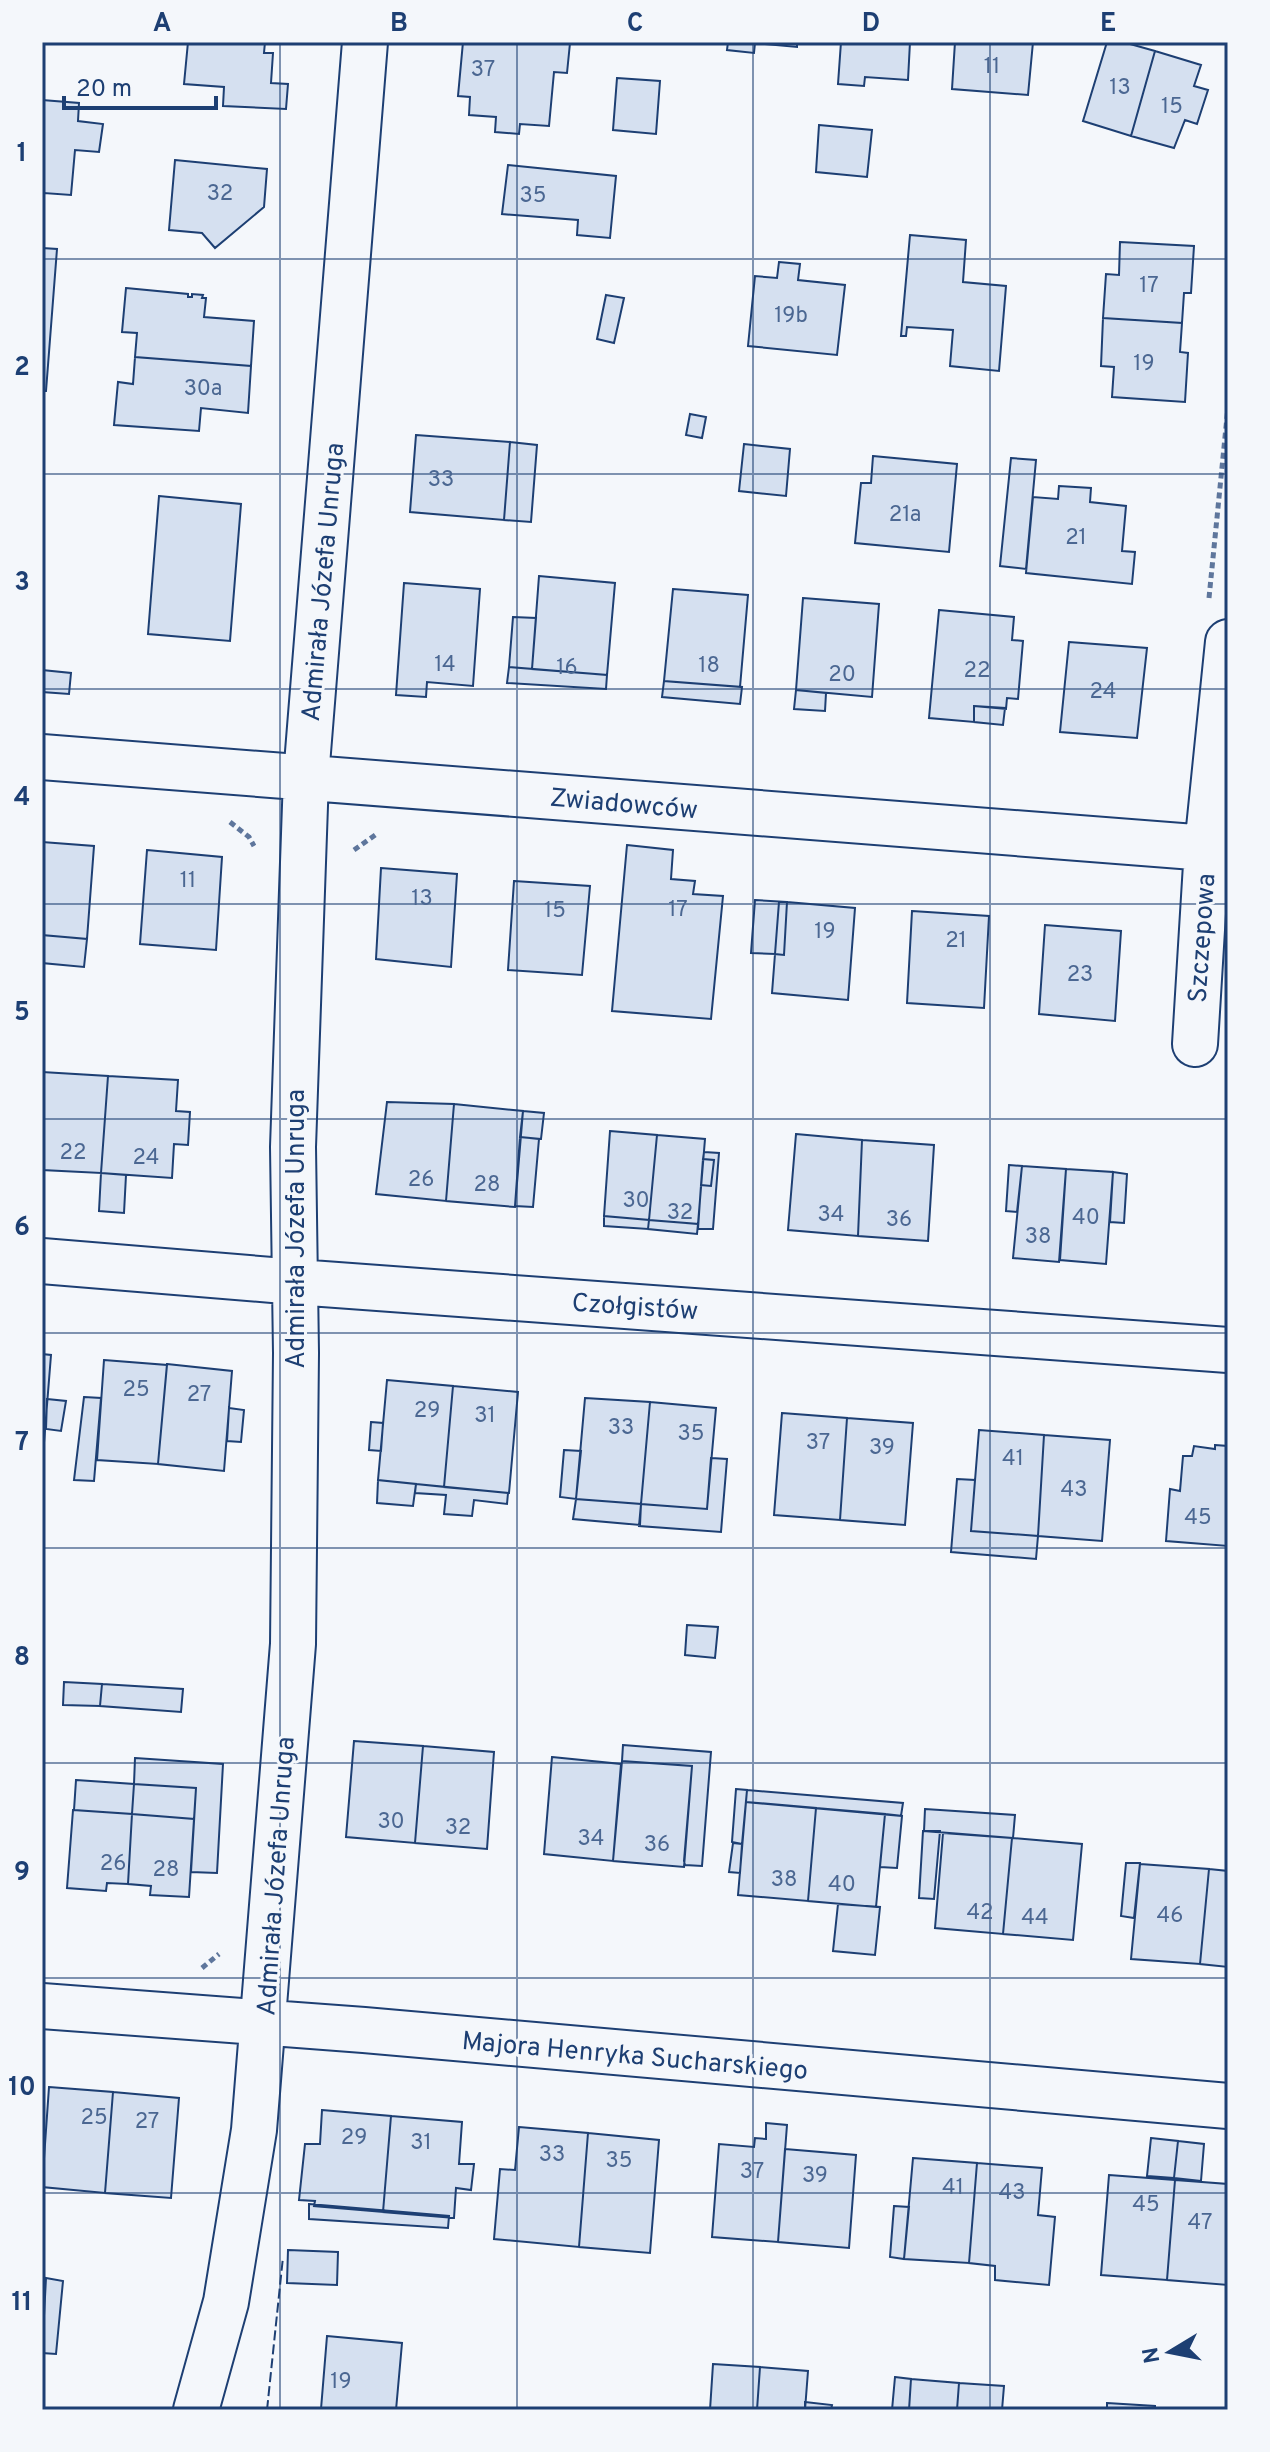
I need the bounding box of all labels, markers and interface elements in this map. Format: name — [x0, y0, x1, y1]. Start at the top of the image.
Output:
text: A — [153, 8, 171, 41]
text: B — [390, 8, 408, 41]
text: C — [627, 8, 643, 41]
text: D — [862, 8, 880, 41]
text: E — [1100, 8, 1116, 41]
house number: 11 — [984, 54, 1000, 81]
house number: 37 — [471, 57, 495, 84]
scale bar — [64, 60, 216, 110]
text: 20 m — [76, 75, 132, 105]
house number: 13 — [1109, 75, 1131, 102]
house number: 15 — [1161, 94, 1183, 121]
text: 1 — [17, 138, 27, 171]
house number: 32 — [207, 181, 233, 208]
house number: 35 — [520, 183, 546, 210]
house number: 17 — [1139, 273, 1159, 300]
house number: 19b — [774, 303, 808, 330]
house number: 19 — [1133, 351, 1155, 378]
text: 2 — [14, 352, 30, 385]
house number: 30a — [184, 376, 222, 403]
street label: Admirała Józefa Unruga — [296, 441, 353, 723]
house number: 33 — [428, 467, 454, 494]
house number: 21a — [889, 502, 921, 529]
house number: 21 — [1065, 525, 1087, 552]
text: 3 — [14, 567, 30, 600]
house number: 14 — [434, 652, 456, 679]
house number: 18 — [698, 653, 720, 680]
house number: 16 — [556, 655, 578, 682]
house number: 22 — [964, 658, 990, 685]
house number: 20 — [828, 662, 856, 689]
house number: 24 — [1090, 679, 1116, 706]
text: 4 — [14, 782, 30, 815]
street label: Zwiadowców — [548, 783, 699, 828]
house number: 11 — [180, 868, 196, 895]
street label: Szczepowa — [1183, 872, 1224, 1004]
house number: 13 — [411, 886, 433, 913]
house number: 17 — [668, 897, 688, 924]
house number: 15 — [544, 898, 566, 925]
house number: 19 — [814, 919, 836, 946]
house number: 21 — [945, 928, 967, 955]
house number: 23 — [1067, 962, 1093, 989]
text: 5 — [14, 997, 30, 1030]
street label: Admirała Józefa Unruga — [281, 1089, 314, 1369]
house number: 22 — [60, 1140, 86, 1167]
house number: 24 — [133, 1145, 159, 1172]
house number: 26 — [408, 1167, 434, 1194]
house number: 28 — [474, 1172, 500, 1199]
house number: 30 — [622, 1188, 650, 1215]
house number: 32 — [667, 1200, 693, 1227]
house number: 34 — [818, 1202, 844, 1229]
house number: 40 — [1072, 1205, 1100, 1232]
house number: 36 — [886, 1207, 912, 1234]
text: 6 — [14, 1212, 30, 1245]
house number: 38 — [1025, 1224, 1051, 1251]
street label: Czołgistów — [571, 1288, 699, 1329]
house number: 25 — [122, 1377, 150, 1404]
house number: 27 — [187, 1382, 211, 1409]
house number: 29 — [414, 1398, 440, 1425]
house number: 31 — [474, 1403, 496, 1430]
house number: 33 — [608, 1415, 634, 1442]
house number: 35 — [678, 1421, 704, 1448]
text: 7 — [15, 1427, 29, 1460]
house number: 37 — [806, 1430, 830, 1457]
house number: 39 — [869, 1435, 895, 1462]
house number: 41 — [1002, 1446, 1024, 1473]
house number: 43 — [1061, 1477, 1087, 1504]
house number: 45 — [1184, 1505, 1212, 1532]
text: 8 — [14, 1642, 30, 1675]
street label: Admirała Józefa Unruga — [251, 1736, 304, 2017]
house number: 30 — [377, 1809, 405, 1836]
house number: 32 — [445, 1815, 471, 1842]
house number: 34 — [578, 1826, 604, 1853]
house number: 36 — [644, 1832, 670, 1859]
house number: 26 — [100, 1851, 126, 1878]
text: 9 — [14, 1857, 30, 1890]
house number: 28 — [153, 1857, 179, 1884]
house number: 38 — [771, 1867, 797, 1894]
house number: 40 — [828, 1872, 856, 1899]
house number: 42 — [966, 1900, 994, 1927]
house number: 46 — [1157, 1903, 1183, 1930]
house number: 44 — [1021, 1905, 1049, 1932]
street label: Majora Henryka Sucharskiego — [460, 2026, 809, 2089]
text: 10 — [8, 2072, 36, 2105]
house number: 25 — [80, 2105, 108, 2132]
house number: 27 — [135, 2109, 159, 2136]
house number: 29 — [341, 2125, 367, 2152]
house number: 31 — [410, 2130, 432, 2157]
house number: 33 — [539, 2142, 565, 2169]
house number: 35 — [606, 2148, 632, 2175]
house number: 37 — [740, 2159, 764, 2186]
house number: 39 — [802, 2163, 828, 2190]
house number: 41 — [942, 2175, 964, 2202]
house number: 43 — [999, 2180, 1025, 2207]
house number: 45 — [1132, 2192, 1160, 2219]
house number: 47 — [1188, 2210, 1212, 2237]
text: 11 — [12, 2287, 32, 2320]
north arrow — [1130, 2312, 1210, 2392]
text: N — [1138, 2345, 1167, 2365]
house number: 19 — [330, 2369, 352, 2396]

